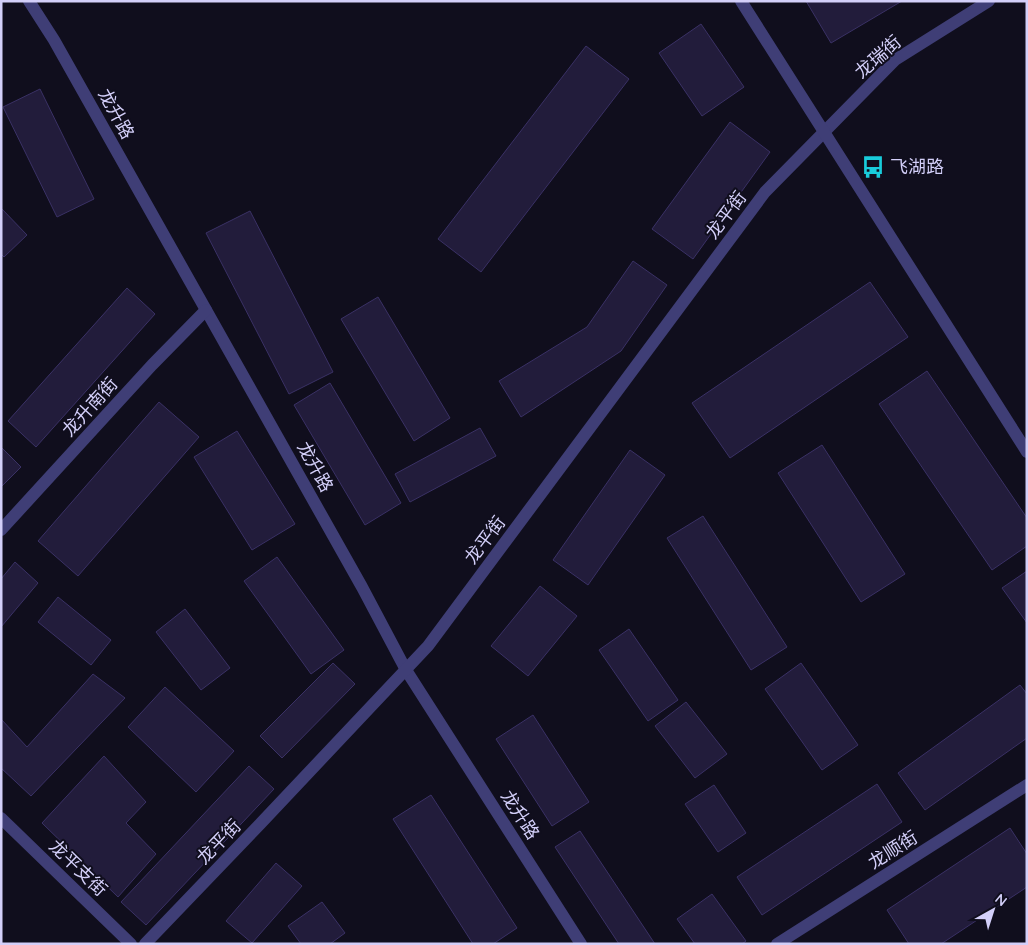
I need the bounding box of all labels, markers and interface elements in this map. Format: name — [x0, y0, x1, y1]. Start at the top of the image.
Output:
street label: 龙瑞街 — [850, 30, 906, 83]
street label: 龙升路 — [93, 85, 140, 143]
bus stop icon: 飞湖路 — [860, 154, 886, 180]
place label: 飞湖路 — [890, 155, 944, 178]
street label: 龙平街 — [700, 186, 751, 243]
street label: 龙升南街 — [57, 372, 122, 441]
street label: 龙升路 — [292, 438, 339, 496]
street label: 龙平街 — [459, 511, 510, 568]
street label: 龙升路 — [496, 786, 545, 844]
street label: 龙平街 — [192, 814, 246, 869]
street label: 龙顺街 — [864, 826, 922, 874]
street label: 龙平支街 — [44, 834, 112, 901]
north arrow — [968, 885, 1018, 935]
text: N — [992, 890, 1011, 910]

